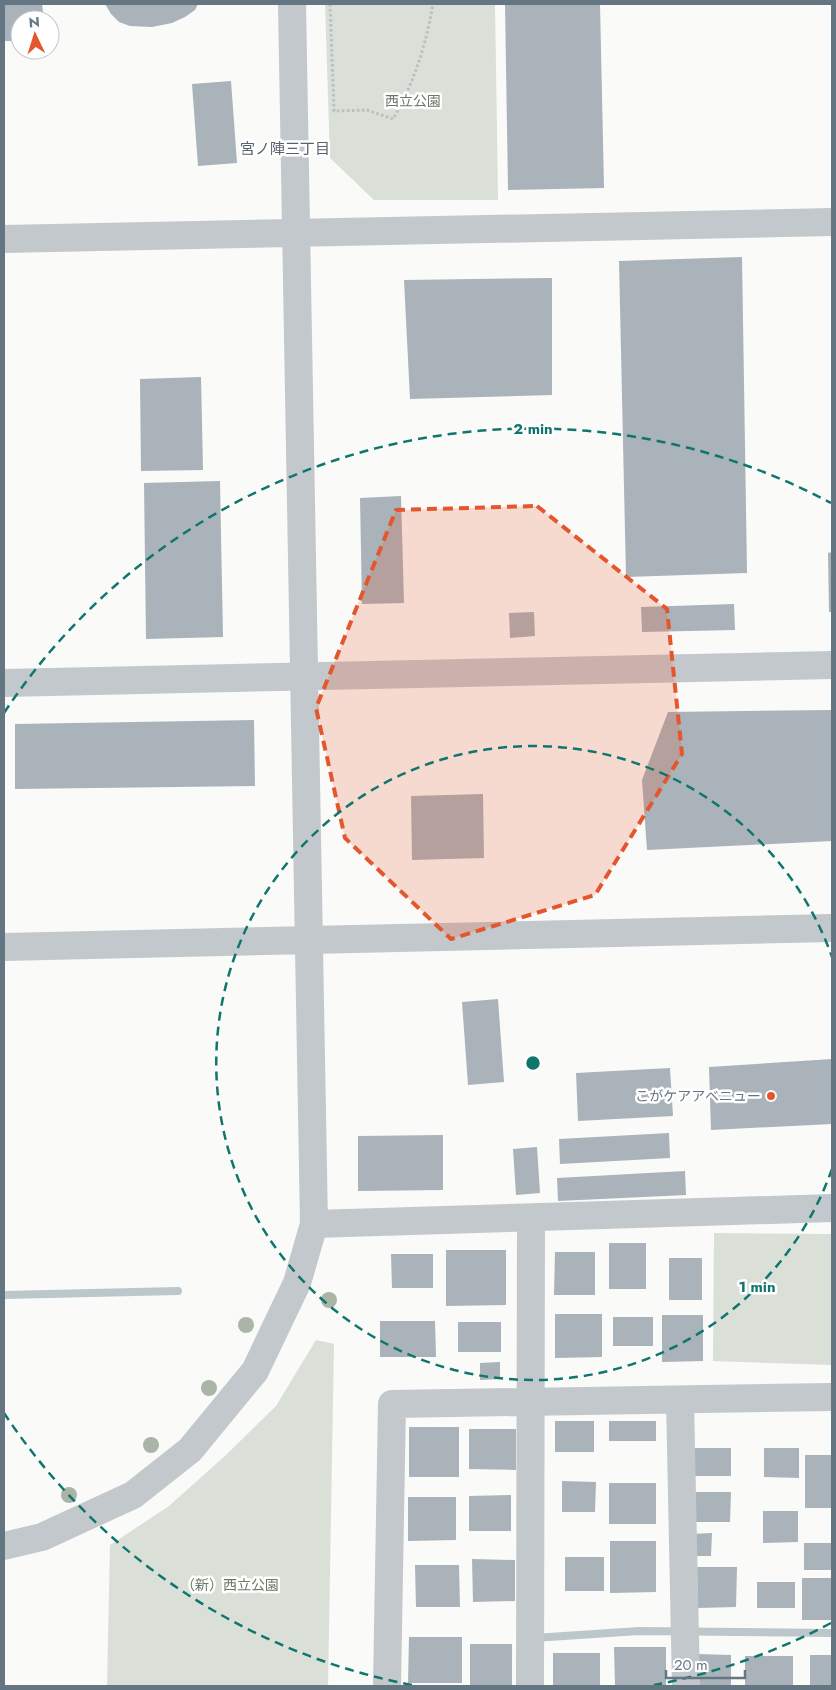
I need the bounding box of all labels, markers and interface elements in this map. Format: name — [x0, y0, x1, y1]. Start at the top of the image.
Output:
north arrow — [10, 10, 60, 60]
text: N — [28, 12, 40, 32]
park label: 西立公園 — [385, 91, 441, 111]
district label: 宮ノ陣三丁目 — [240, 138, 330, 160]
text: 2 min — [513, 418, 553, 440]
centre of rings — [524, 1054, 542, 1072]
place label: こがケアアベニュー — [635, 1086, 761, 1106]
marker: こがケアアベニュー — [765, 1090, 777, 1102]
text: 1 min — [738, 1276, 776, 1298]
park label: （新）西立公園 — [181, 1575, 279, 1595]
scale bar — [666, 1648, 745, 1680]
text: 20 m — [674, 1654, 708, 1676]

